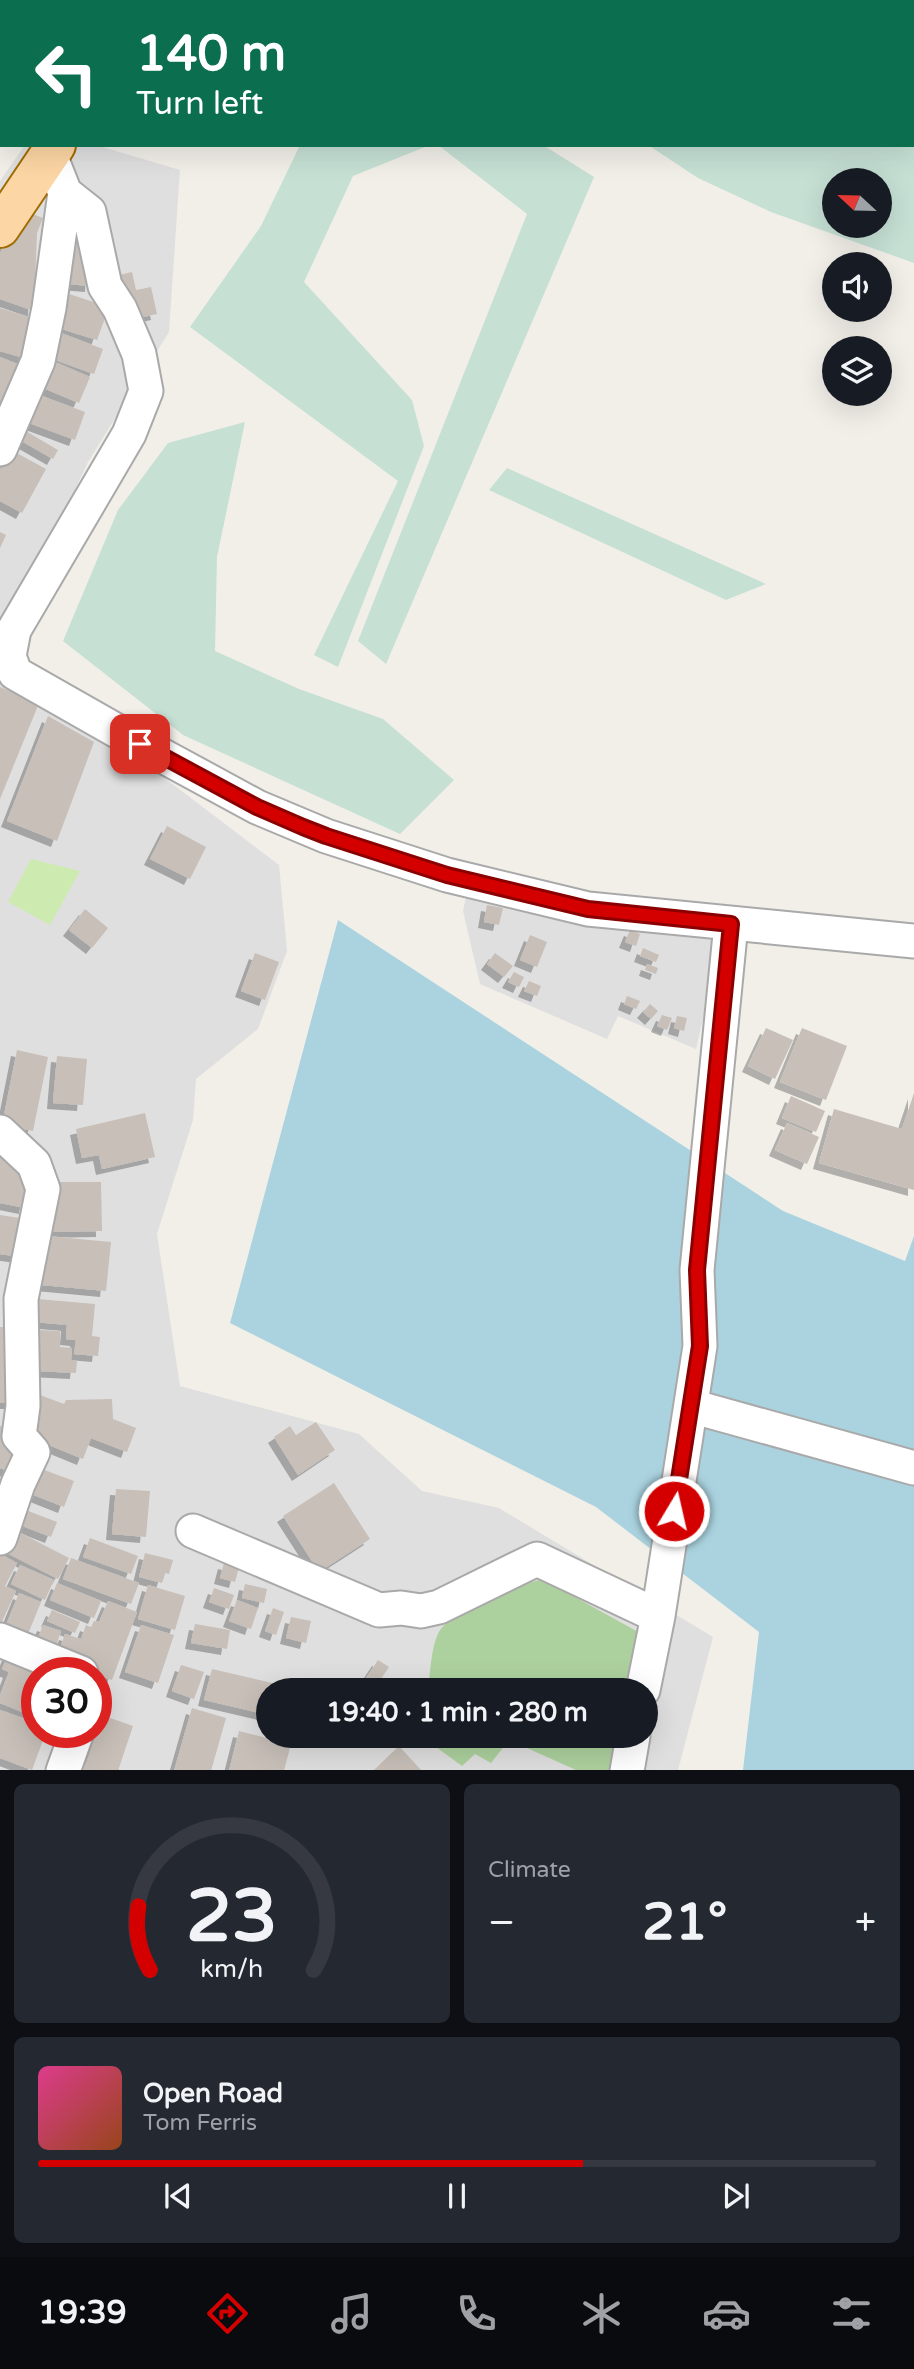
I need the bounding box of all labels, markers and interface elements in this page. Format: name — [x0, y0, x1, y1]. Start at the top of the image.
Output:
text: 140 m — [136, 25, 286, 84]
icon: left — [21, 28, 112, 119]
text: Turn left — [136, 85, 263, 123]
north arrow — [822, 168, 892, 238]
map controls — [822, 168, 892, 406]
button: sound — [822, 252, 892, 322]
button: layers — [822, 336, 892, 406]
pin — [110, 714, 170, 774]
icon: arrive — [121, 725, 159, 763]
position arrow — [637, 1474, 711, 1548]
speed limit sign: 30 — [21, 1657, 112, 1748]
text: 19:40 · 1 min · 280 m — [326, 1697, 588, 1728]
text: Climate — [488, 1856, 571, 1884]
text: 23 — [186, 1873, 278, 1961]
text: 21° — [642, 1891, 727, 1954]
text: − — [488, 1900, 515, 1946]
text: + — [855, 1900, 876, 1946]
text: km/h — [201, 1953, 263, 1983]
text: Open Road — [143, 2078, 283, 2109]
text: Tom Ferris — [143, 2109, 257, 2137]
icon: previous — [159, 2177, 197, 2215]
icon: pause — [438, 2177, 476, 2215]
icon: next — [717, 2177, 755, 2215]
icon: directions — [203, 2289, 252, 2338]
icon: music — [327, 2289, 376, 2338]
icon: phone — [452, 2289, 501, 2338]
icon: climate — [577, 2289, 626, 2338]
icon: car — [702, 2289, 751, 2338]
icon: filters — [827, 2289, 876, 2338]
text: 19:39 — [38, 2294, 127, 2332]

